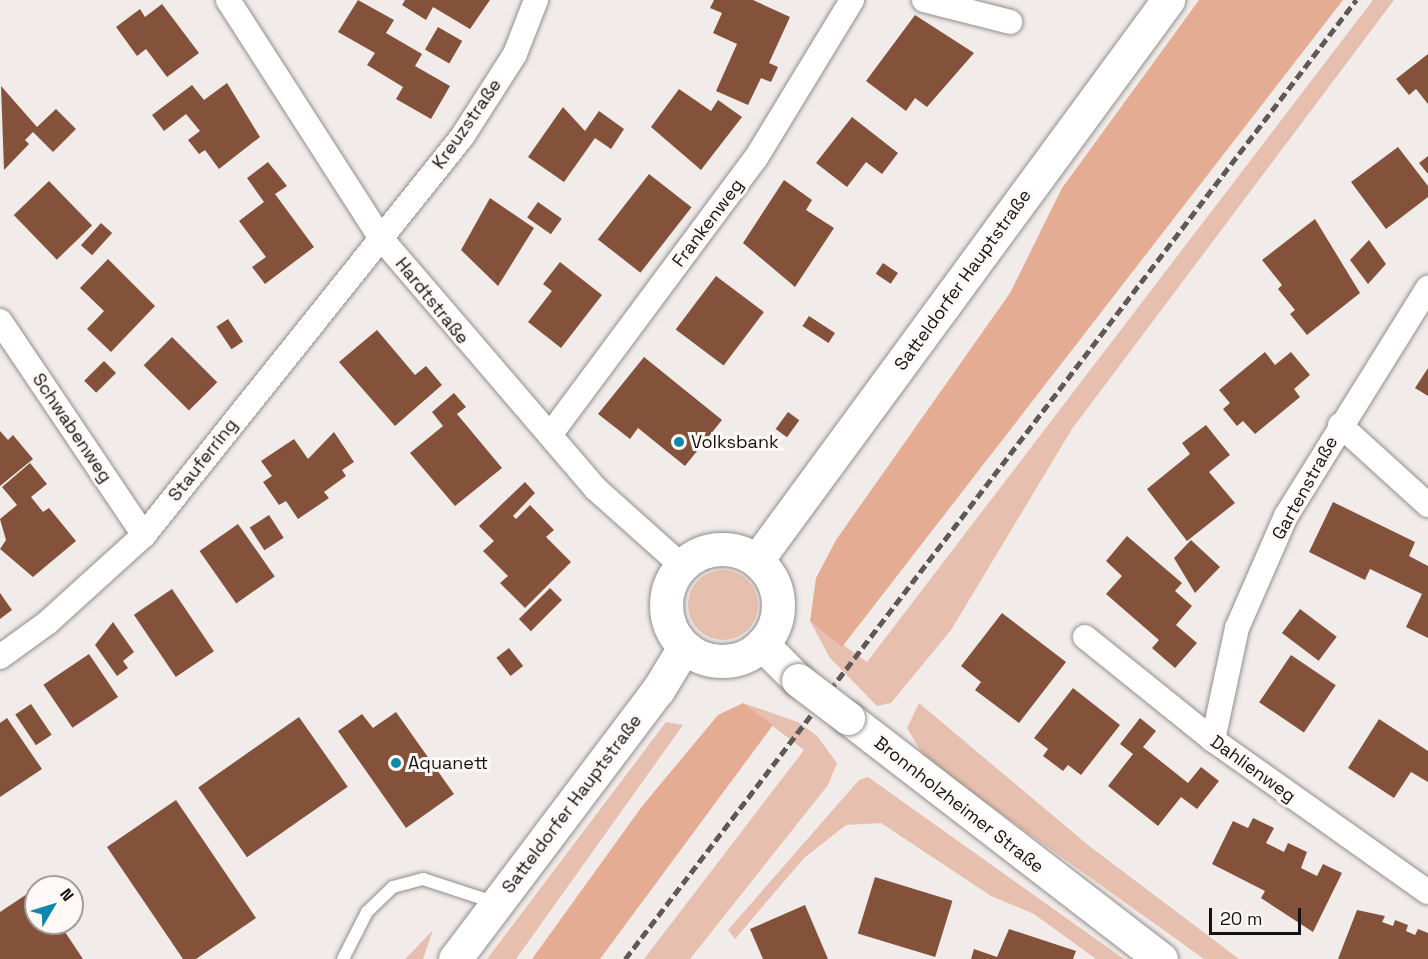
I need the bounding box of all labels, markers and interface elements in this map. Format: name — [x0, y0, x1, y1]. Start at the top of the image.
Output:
street label: Kreuzstraße — [428, 75, 506, 173]
street label: Frankenweg — [668, 175, 748, 271]
street label: Satteldorfer Hauptstraße — [890, 185, 1036, 375]
street label: Hardtstraße — [391, 253, 473, 349]
street label: Schwabenweg — [28, 369, 116, 487]
street label: Stauferring — [164, 414, 242, 506]
place label: Volksbank — [691, 431, 779, 453]
street label: Gartenstraße — [1268, 432, 1342, 544]
marker: Volksbank — [672, 435, 686, 449]
street label: Satteldorfer Hauptstraße — [498, 710, 646, 898]
street label: Dahlienweg — [1206, 731, 1300, 807]
street label: Bronnholzheimer Straße — [870, 732, 1048, 878]
place label: Aquanett — [408, 752, 488, 774]
marker: Aquanett — [389, 756, 403, 770]
north arrow — [24, 875, 84, 935]
text: N — [55, 884, 79, 906]
scale bar — [1212, 896, 1304, 934]
text: 20 m — [1220, 907, 1263, 930]

